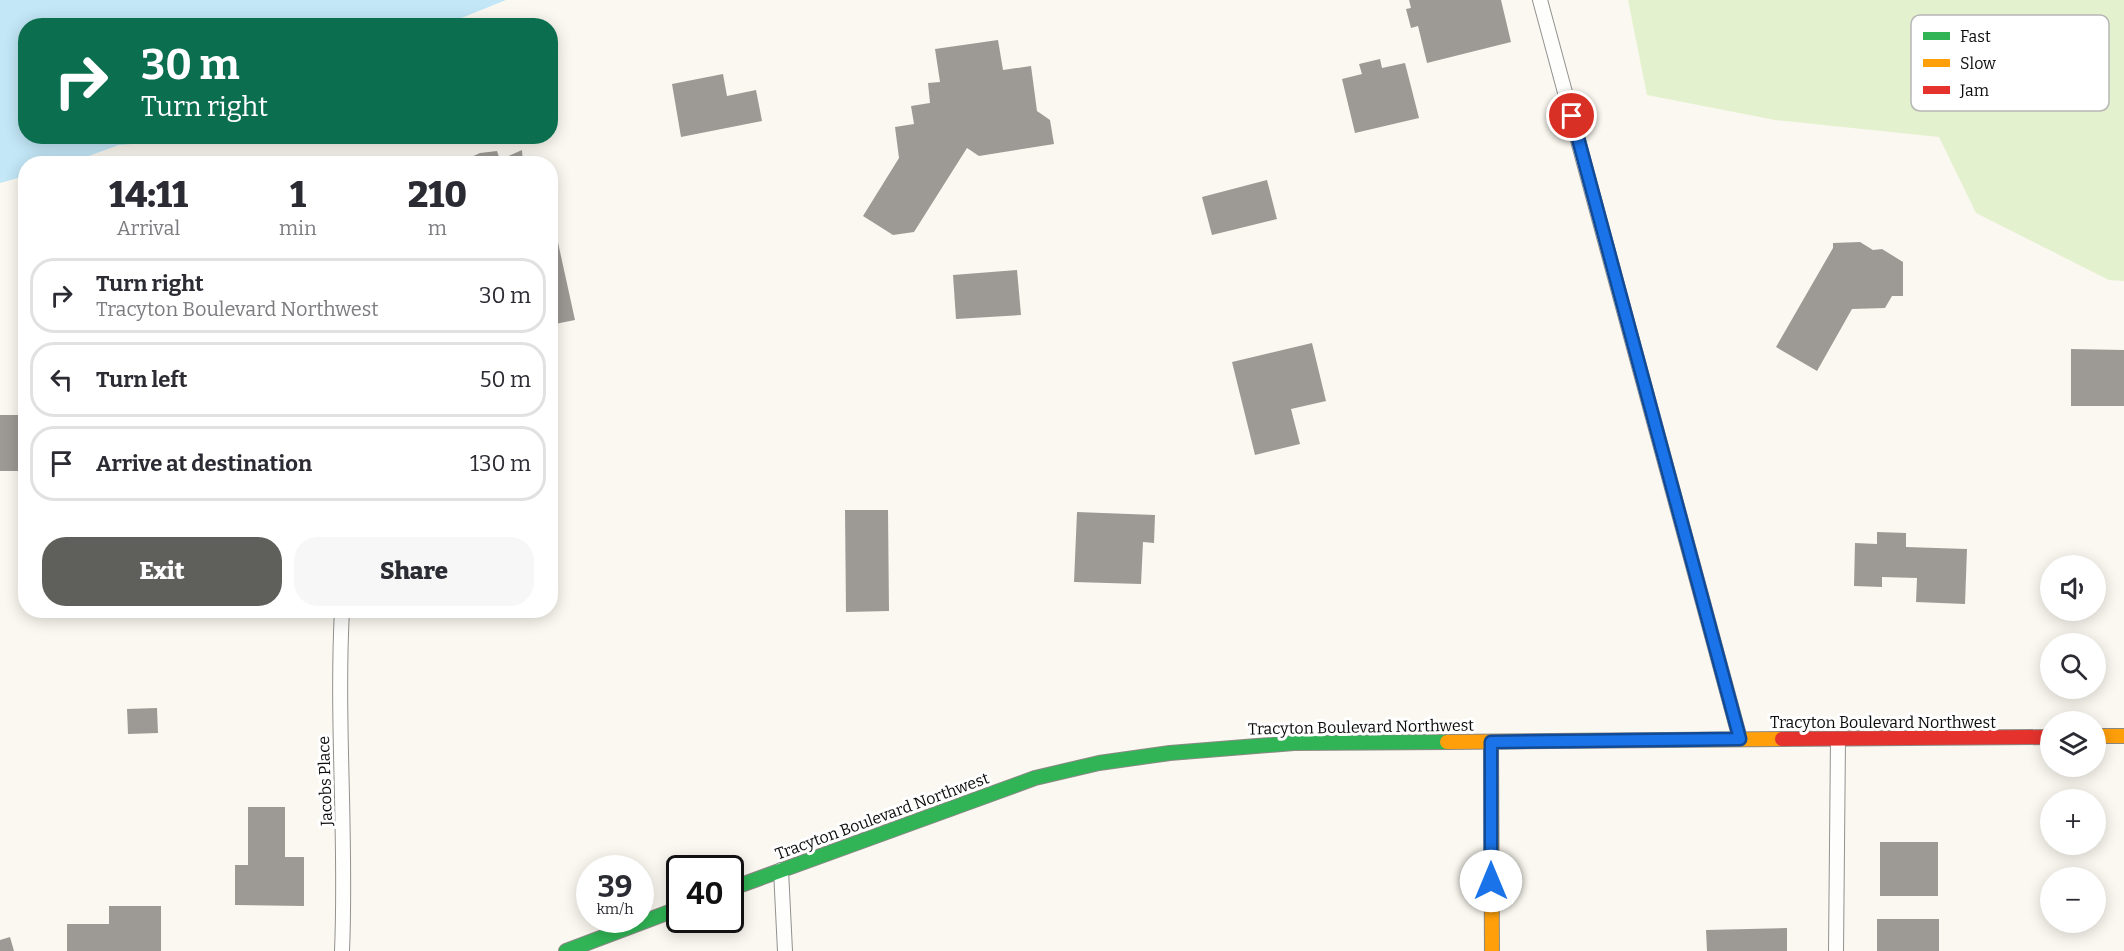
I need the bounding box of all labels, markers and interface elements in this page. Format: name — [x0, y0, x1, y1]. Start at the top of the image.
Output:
legend — [1911, 15, 2109, 111]
text: Fast — [1960, 27, 1991, 46]
text: 30 m — [141, 40, 240, 90]
icon: right — [42, 42, 120, 120]
text: Slow — [1960, 54, 1996, 73]
text: Jam — [1959, 81, 1989, 100]
pin — [1546, 90, 1597, 141]
text: Turn right — [141, 91, 268, 123]
icon: arrive — [1555, 99, 1588, 132]
text: 14:11 — [109, 173, 188, 217]
text: 1 — [290, 173, 306, 217]
text: 210 — [408, 173, 467, 217]
text: Arrival — [117, 216, 180, 240]
text: min — [279, 216, 317, 240]
text: m — [428, 216, 447, 240]
text: Turn right — [96, 270, 204, 297]
icon: right — [45, 279, 78, 312]
text: 30 m — [479, 282, 531, 309]
text: Tracyton Boulevard Northwest — [96, 297, 379, 321]
icon: left — [45, 363, 78, 396]
text: Turn left — [96, 366, 188, 393]
text: 50 m — [480, 366, 531, 393]
icon: arrive — [45, 447, 78, 480]
text: Arrive at destination — [96, 450, 312, 477]
text: 130 m — [470, 450, 531, 477]
button: Exit — [42, 537, 282, 606]
button: Share — [294, 537, 534, 606]
map controls — [2040, 555, 2106, 933]
button: sound — [2040, 555, 2106, 621]
button: search — [2040, 633, 2106, 699]
button: layers — [2040, 711, 2106, 777]
street label: Tracyton Boulevard Northwest — [1770, 713, 1996, 732]
street label: Tracyton Boulevard Northwest — [1248, 716, 1474, 738]
street label: Jacobs Place — [314, 736, 336, 827]
street label: Tracyton Boulevard Northwest — [773, 768, 992, 864]
button: + — [2040, 789, 2106, 855]
position arrow — [1459, 849, 1523, 913]
speed limit sign: 40 — [666, 855, 744, 933]
button: − — [2040, 867, 2106, 933]
text: 39 — [597, 869, 633, 905]
text: km/h — [596, 900, 634, 918]

